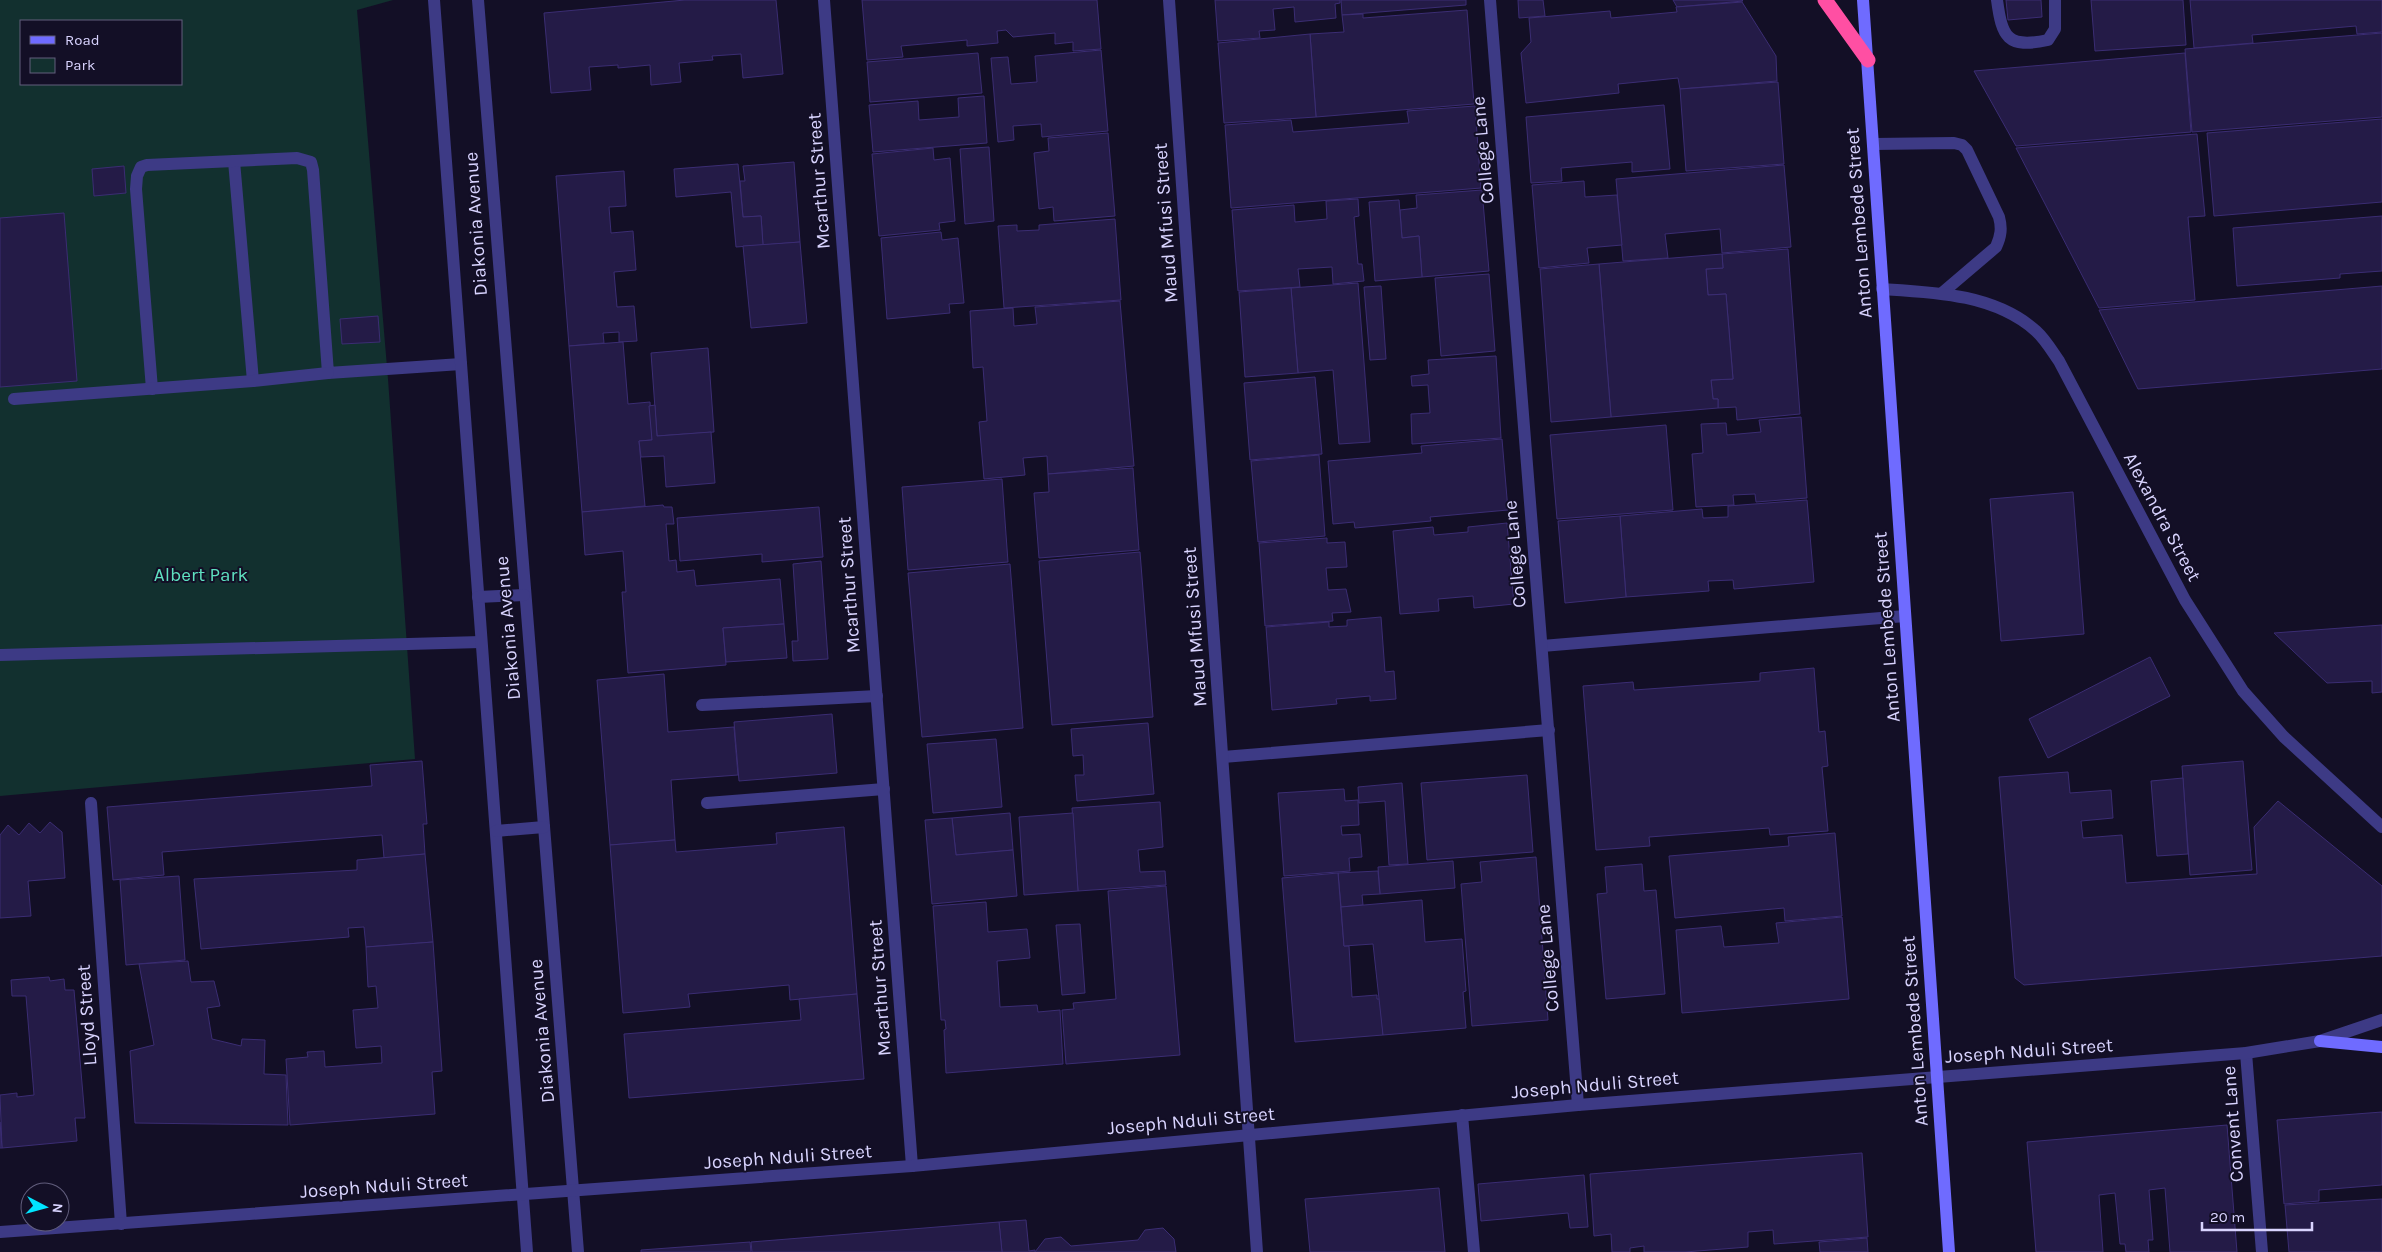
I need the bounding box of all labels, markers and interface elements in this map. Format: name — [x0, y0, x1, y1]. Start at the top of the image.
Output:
legend — [20, 20, 182, 85]
text: Road — [65, 31, 100, 49]
text: Park — [65, 56, 95, 74]
street label: College Lane — [1467, 95, 1499, 205]
street label: Mcarthur Street — [803, 112, 835, 250]
street label: Anton Lembede Street — [1841, 127, 1877, 319]
street label: Maud Mfusi Street — [1149, 142, 1183, 304]
street label: Diakonia Avenue — [460, 151, 492, 297]
street label: Alexandra Street — [2119, 449, 2205, 585]
street label: College Lane — [1499, 499, 1531, 609]
street label: Mcarthur Street — [833, 516, 865, 654]
street label: Anton Lembede Street — [1869, 531, 1905, 723]
street label: Maud Mfusi Street — [1178, 546, 1212, 708]
street label: Diakonia Avenue — [491, 555, 525, 701]
park label: Albert Park — [154, 564, 248, 586]
street label: College Lane — [1532, 903, 1564, 1013]
street label: Mcarthur Street — [864, 919, 896, 1057]
street label: Anton Lembede Street — [1897, 935, 1933, 1127]
street label: Diakonia Avenue — [525, 958, 559, 1104]
street label: Lloyd Street — [72, 964, 102, 1066]
street label: Joseph Nduli Street — [1944, 1034, 2114, 1068]
street label: Convent Lane — [2218, 1065, 2248, 1183]
street label: Joseph Nduli Street — [1510, 1067, 1680, 1103]
street label: Joseph Nduli Street — [1106, 1103, 1276, 1139]
street label: Joseph Nduli Street — [703, 1140, 873, 1174]
street label: Joseph Nduli Street — [299, 1169, 469, 1203]
north arrow — [20, 1182, 70, 1232]
scale bar — [2202, 1200, 2312, 1232]
text: N — [48, 1202, 66, 1214]
text: 20 m — [2210, 1208, 2245, 1226]

